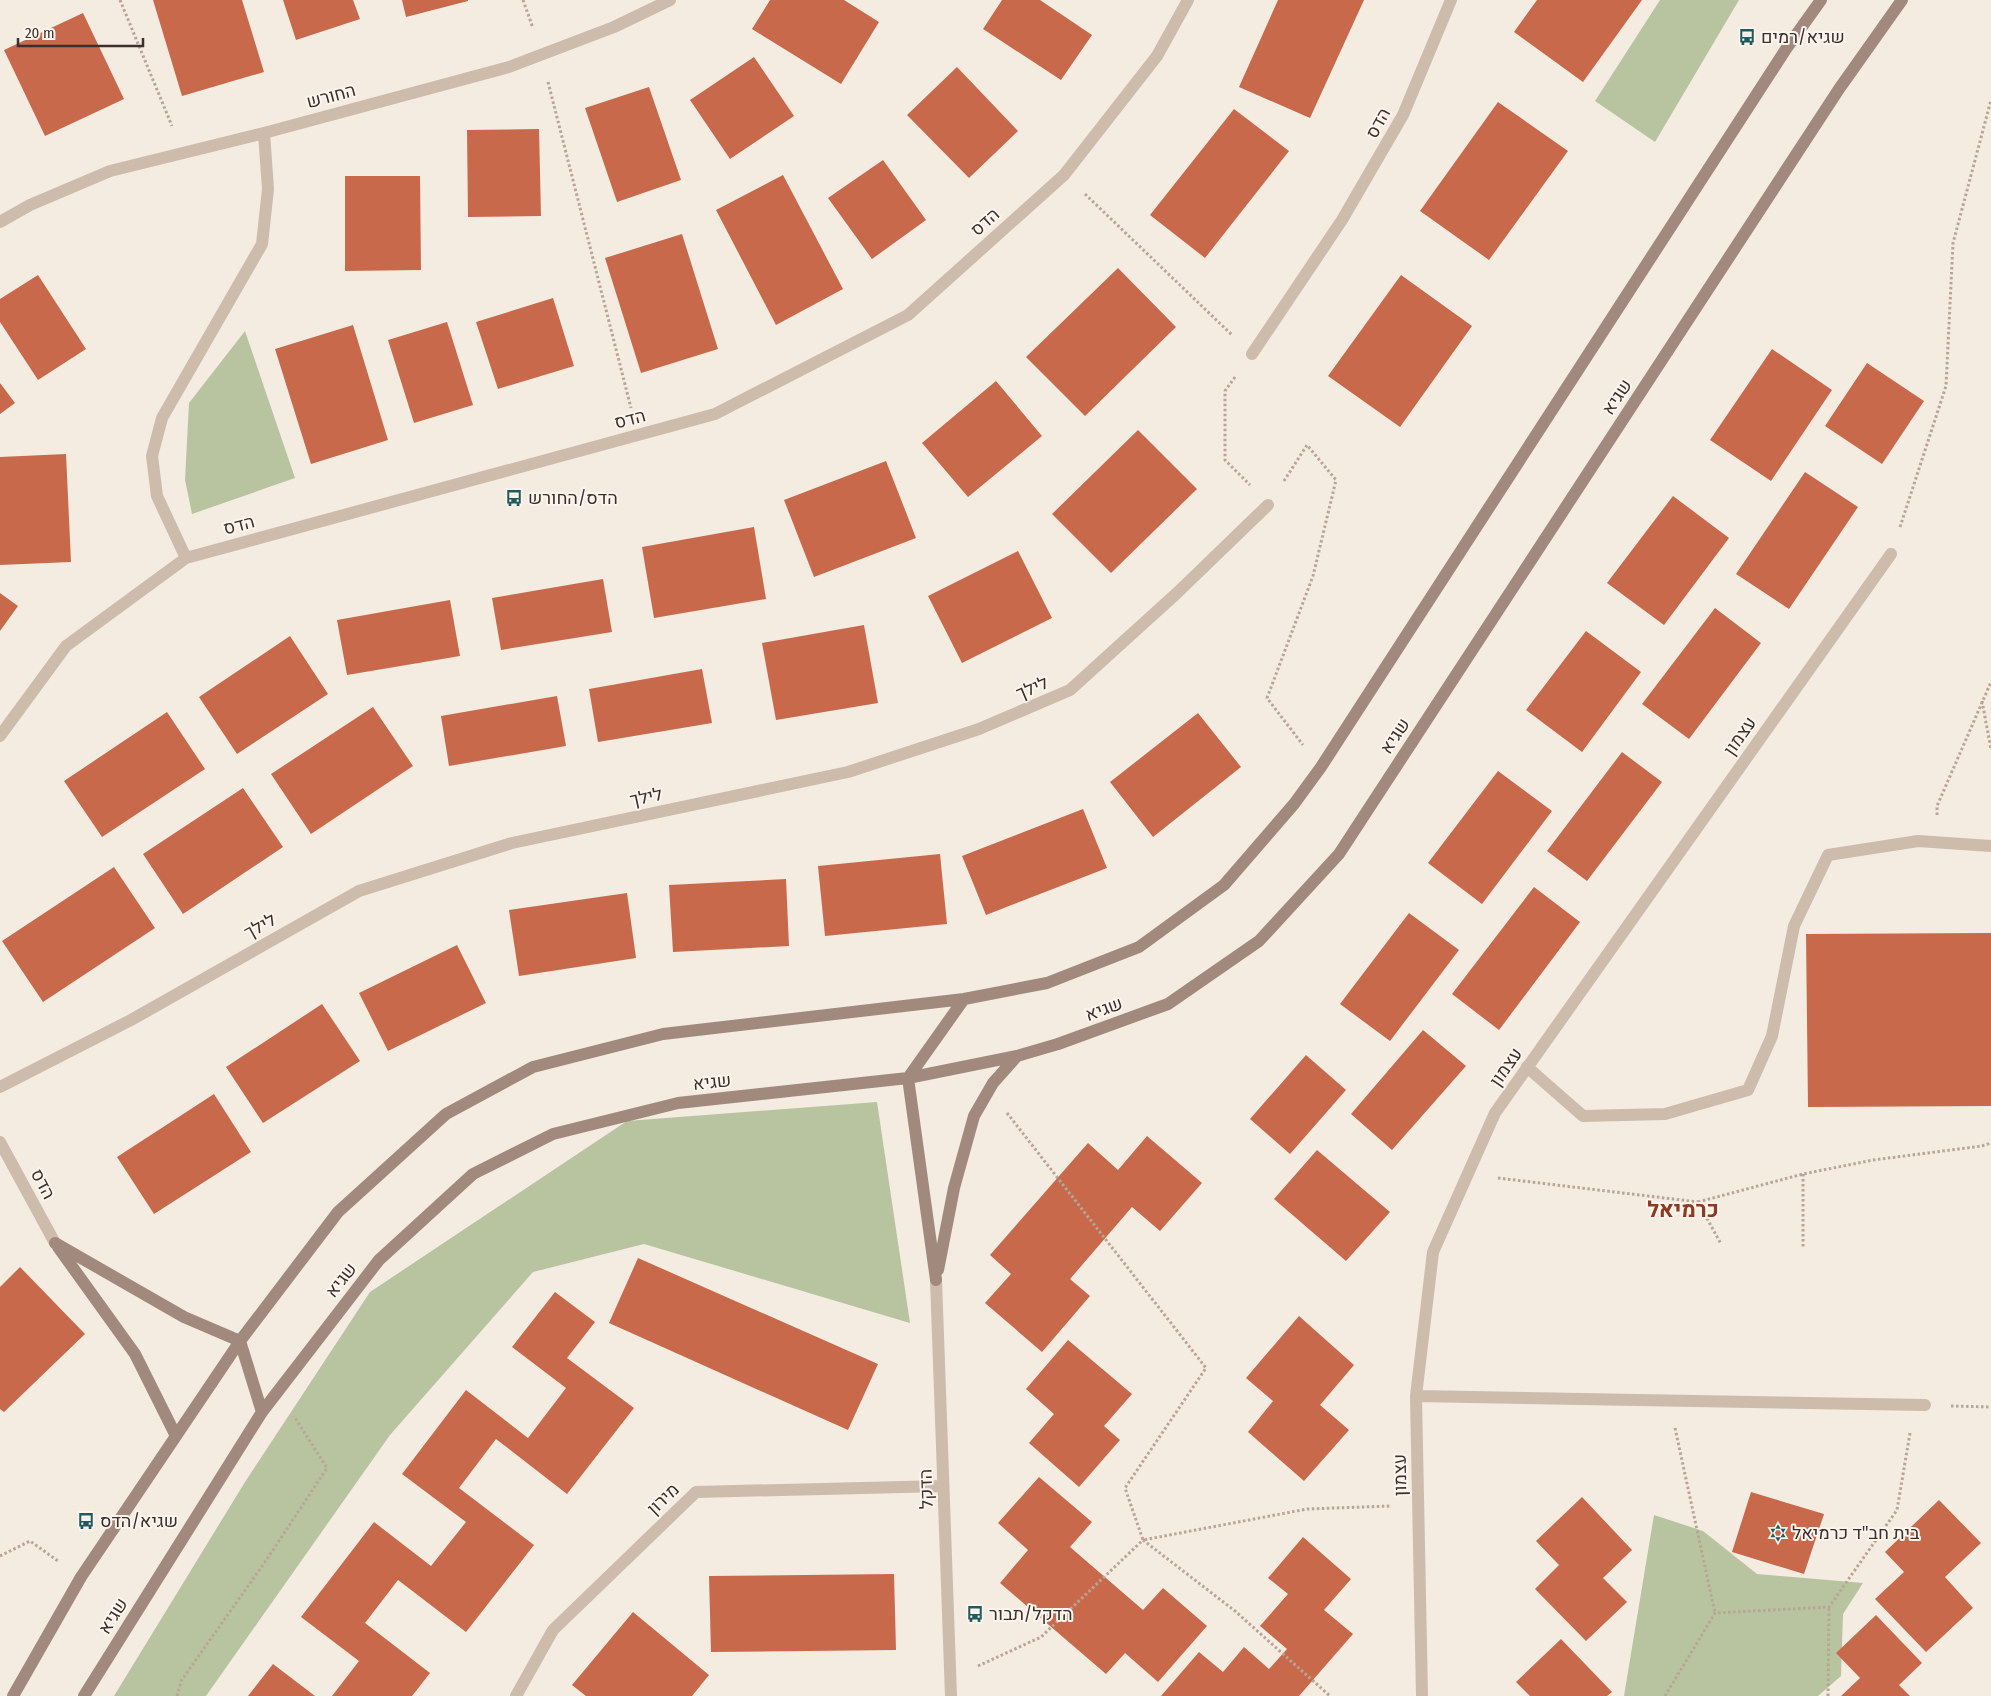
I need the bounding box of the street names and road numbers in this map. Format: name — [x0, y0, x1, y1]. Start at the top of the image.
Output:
street label: החורש — [304, 79, 358, 113]
street label: הדס — [1361, 104, 1395, 142]
street label: הדס — [966, 203, 1004, 241]
street label: שגיא — [1597, 375, 1637, 419]
street label: הדס — [612, 404, 648, 434]
street label: הדס — [221, 510, 257, 540]
street label: לילך — [1013, 671, 1051, 705]
street label: עצמון — [1719, 712, 1761, 760]
street label: שגיא — [1375, 714, 1415, 758]
street label: לילך — [628, 783, 664, 811]
street label: לילך — [240, 908, 280, 944]
street label: שגיא — [1082, 992, 1126, 1026]
street label: עצמון — [1485, 1043, 1527, 1091]
street label: שגיא — [692, 1069, 732, 1095]
street label: הדס — [26, 1165, 60, 1203]
street label: שגיא — [321, 1258, 361, 1302]
street label: עצמון — [1389, 1454, 1411, 1496]
street label: הדקל — [914, 1468, 938, 1510]
street label: מירון — [642, 1479, 684, 1519]
street label: שגיא — [94, 1594, 132, 1638]

